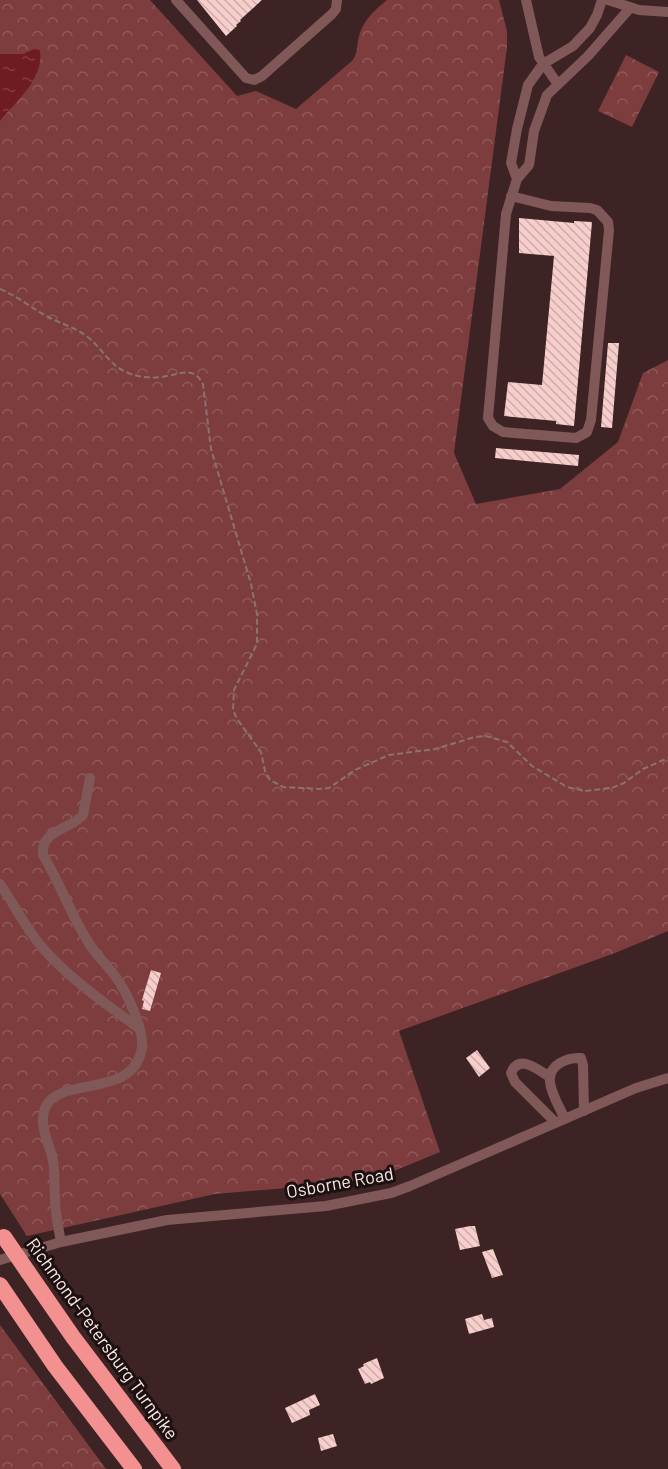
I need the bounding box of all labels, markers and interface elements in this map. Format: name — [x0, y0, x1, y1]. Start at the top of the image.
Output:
street label: Osborne Road — [284, 1162, 395, 1202]
street label: Richmond-Petersburg Turnpike — [22, 1233, 183, 1443]

